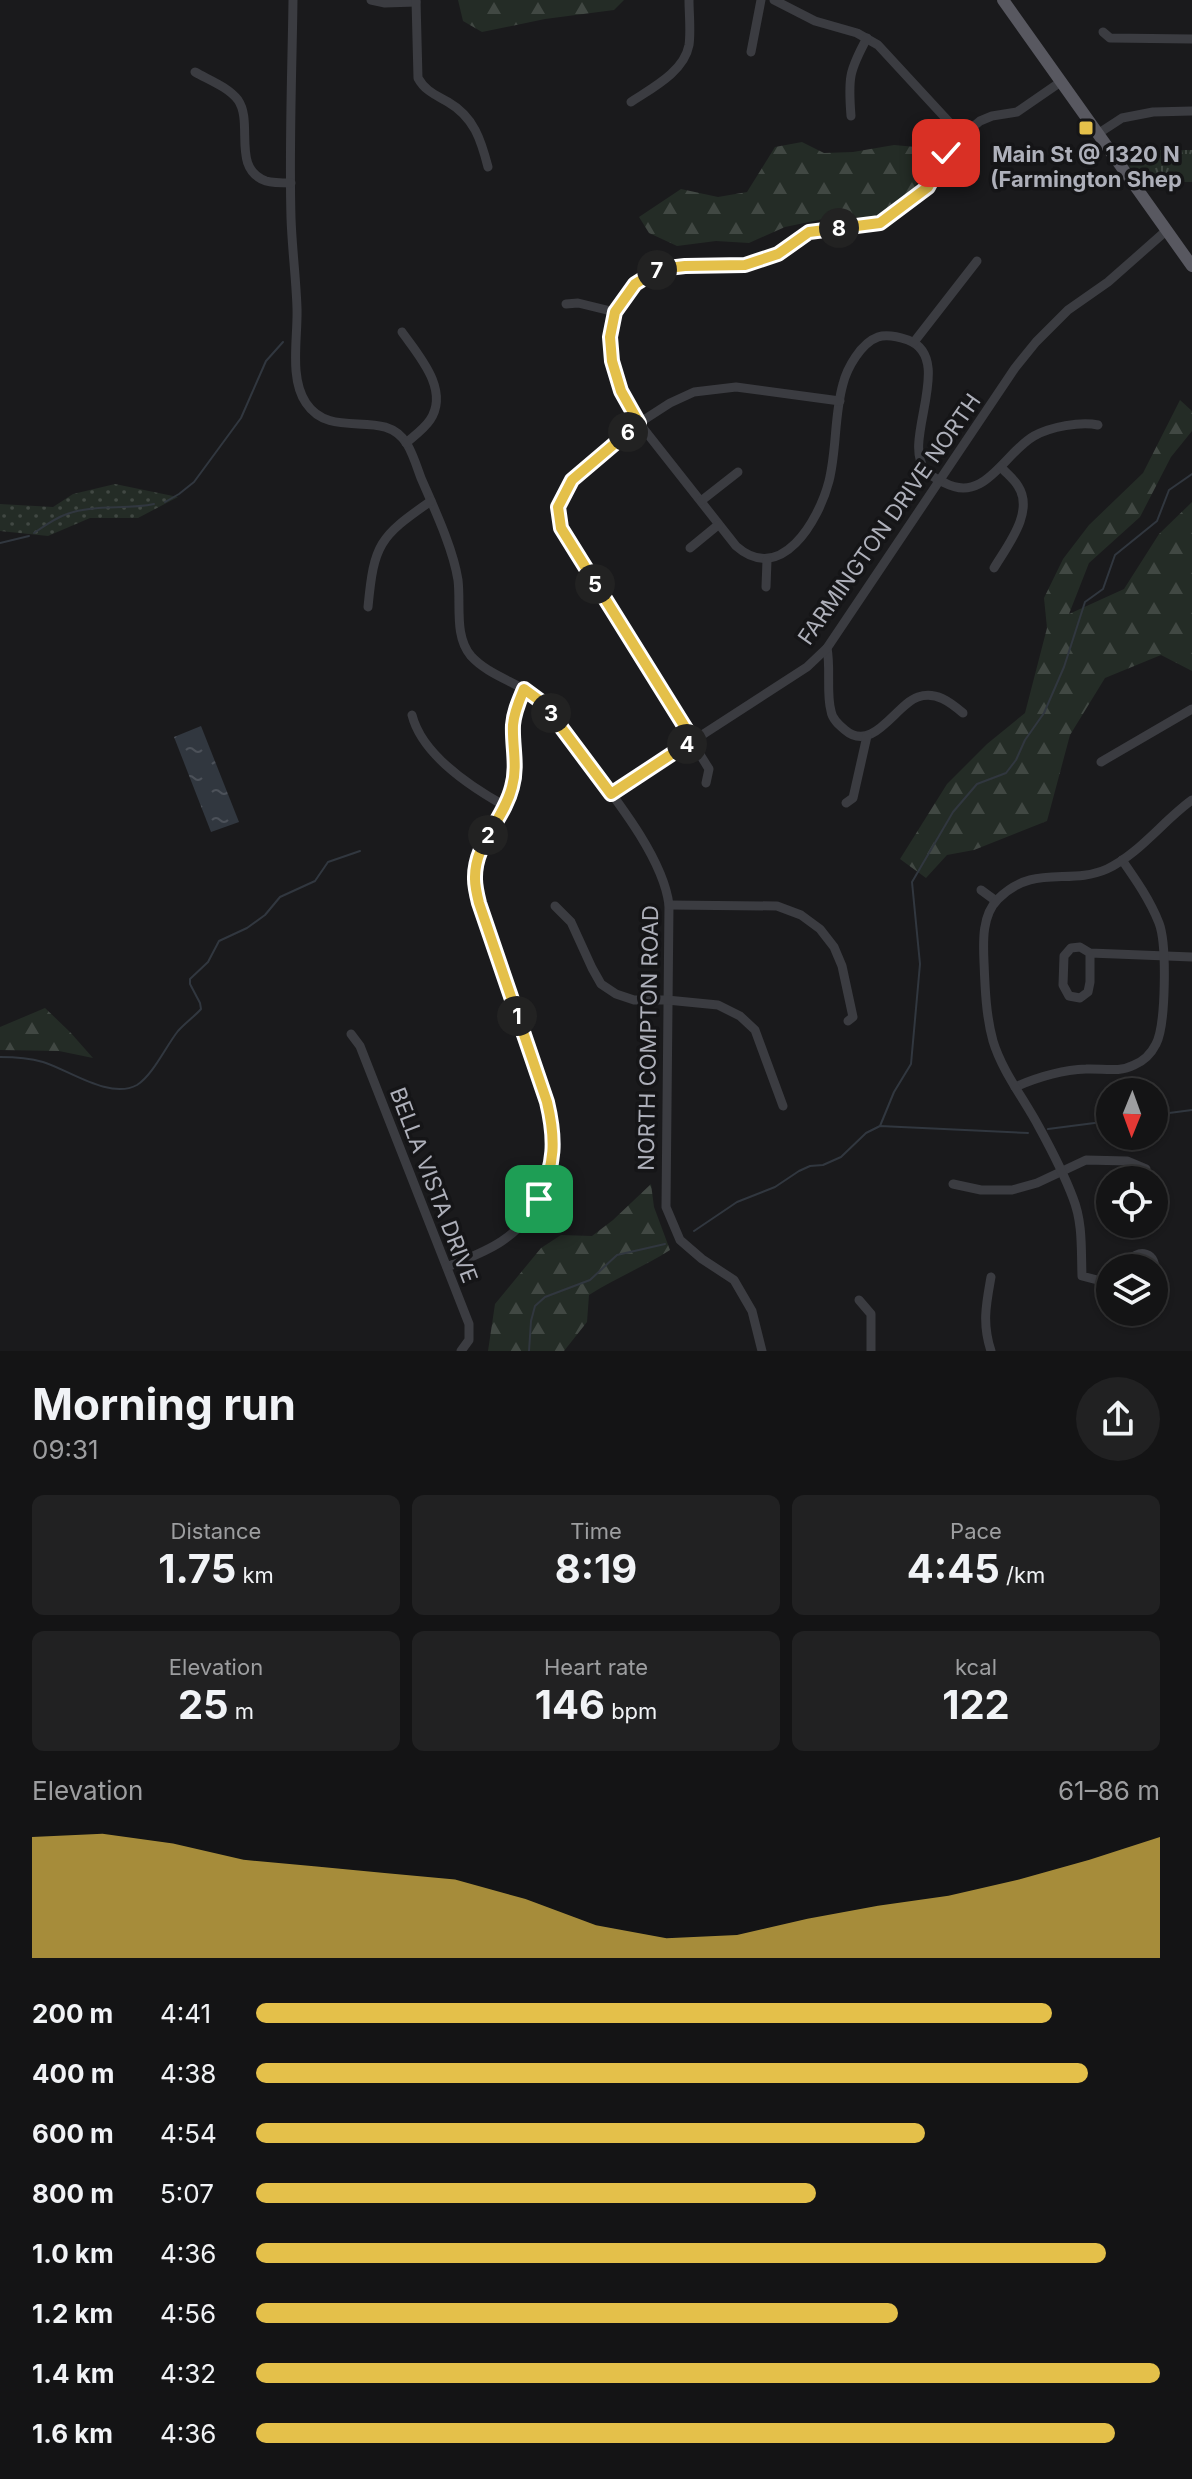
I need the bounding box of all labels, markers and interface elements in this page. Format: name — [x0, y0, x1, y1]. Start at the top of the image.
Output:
pin — [912, 119, 980, 187]
marker: Main St @ 1320 N (Farmington Shep — [1077, 119, 1095, 137]
icon: check — [924, 131, 968, 175]
place label: Main St @ 1320 N (Farmington Shep — [990, 141, 1182, 192]
pin: 8 — [819, 208, 859, 248]
text: 8 — [832, 215, 846, 241]
pin: 7 — [637, 250, 677, 290]
text: 7 — [651, 257, 663, 283]
street label: FARMINGTON DRIVE NORTH — [792, 389, 986, 649]
pin: 6 — [608, 412, 648, 452]
text: 6 — [621, 419, 635, 445]
pin: 5 — [575, 564, 615, 604]
text: 5 — [588, 571, 602, 597]
pin: 3 — [531, 693, 571, 733]
text: 3 — [544, 700, 558, 726]
pin: 4 — [667, 724, 707, 764]
text: 4 — [680, 731, 694, 757]
pin: 2 — [468, 815, 508, 855]
text: 2 — [481, 822, 495, 848]
street label: NORTH COMPTON ROAD — [633, 905, 663, 1171]
pin: 1 — [497, 996, 537, 1036]
text: 1 — [512, 1003, 522, 1029]
north arrow — [1096, 1078, 1168, 1150]
map controls — [1096, 1078, 1168, 1326]
street label: BELLA VISTA DRIVE — [385, 1084, 483, 1286]
pin — [505, 1165, 573, 1233]
button: locate — [1096, 1166, 1168, 1238]
icon: arrive — [517, 1177, 561, 1221]
button: layers — [1096, 1254, 1168, 1326]
text: Morning run — [32, 1377, 296, 1431]
button: share — [1076, 1377, 1160, 1461]
text: 09:31 — [32, 1434, 99, 1465]
text: Distance — [171, 1518, 261, 1544]
text: Time — [570, 1518, 622, 1544]
text: Pace — [950, 1518, 1002, 1544]
text: 1.75 — [158, 1544, 236, 1593]
text: 8:19 — [555, 1544, 637, 1593]
text: 4:45 — [907, 1544, 1000, 1593]
text: km — [236, 1562, 274, 1588]
text: /km — [1000, 1562, 1045, 1588]
text: Elevation — [169, 1654, 263, 1680]
text: Heart rate — [544, 1654, 648, 1680]
text: kcal — [955, 1654, 997, 1680]
text: 25 — [178, 1680, 229, 1729]
text: 146 — [535, 1680, 605, 1729]
text: 122 — [942, 1680, 1010, 1729]
text: m — [229, 1698, 254, 1724]
text: bpm — [605, 1698, 657, 1724]
text: Elevation — [32, 1775, 143, 1806]
text: 61–86 m — [1058, 1775, 1160, 1806]
text: 200 m — [32, 1998, 113, 2029]
text: 4:41 — [160, 1998, 211, 2029]
text: 400 m — [32, 2058, 115, 2089]
text: 4:38 — [160, 2058, 216, 2089]
text: 600 m — [32, 2118, 114, 2149]
text: 4:54 — [160, 2118, 217, 2149]
text: 800 m — [32, 2178, 114, 2209]
text: 5:07 — [160, 2178, 214, 2209]
text: 1.0 km — [32, 2238, 114, 2269]
text: 4:36 — [160, 2238, 216, 2269]
text: 1.2 km — [32, 2298, 113, 2329]
text: 4:56 — [160, 2298, 216, 2329]
text: 1.4 km — [32, 2358, 114, 2389]
text: 4:32 — [160, 2358, 216, 2389]
text: 1.6 km — [32, 2418, 113, 2449]
text: 4:36 — [160, 2418, 216, 2449]

